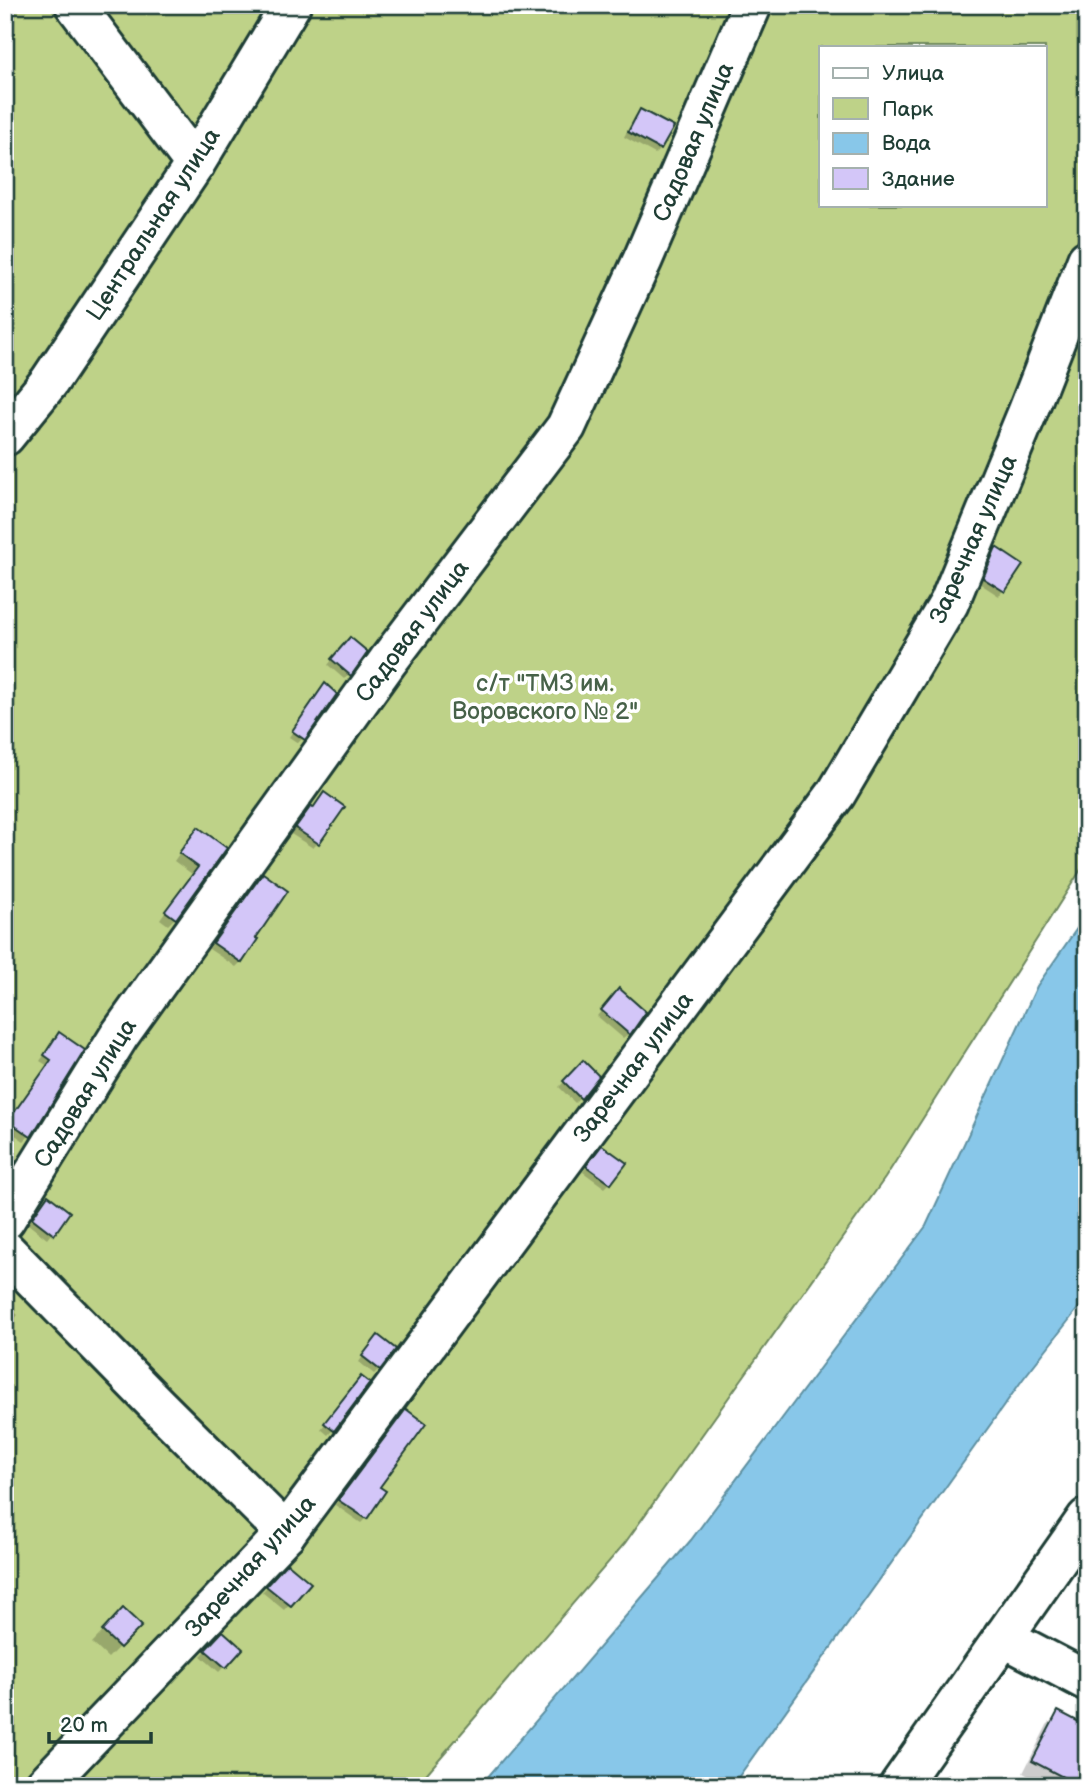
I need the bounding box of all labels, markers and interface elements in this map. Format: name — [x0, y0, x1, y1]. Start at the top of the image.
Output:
legend — [819, 46, 1046, 206]
street label: Садовая улица — [647, 58, 740, 226]
text: Улица — [882, 61, 945, 86]
text: Парк — [882, 97, 933, 122]
street label: Центральная улица — [80, 123, 227, 326]
text: Вода — [882, 131, 931, 156]
text: Здание — [882, 167, 955, 192]
street label: Заречная улица — [923, 450, 1024, 628]
street label: Садовая улица — [350, 554, 475, 708]
park label: с/т "ТМЗ им. Воровского № 2" — [452, 669, 638, 726]
street label: Заречная улица — [567, 986, 700, 1149]
street label: Садовая улица — [28, 1013, 143, 1173]
street label: Заречная улица — [179, 1489, 322, 1643]
scale bar — [49, 1700, 150, 1744]
text: 20 m — [60, 1713, 108, 1738]

